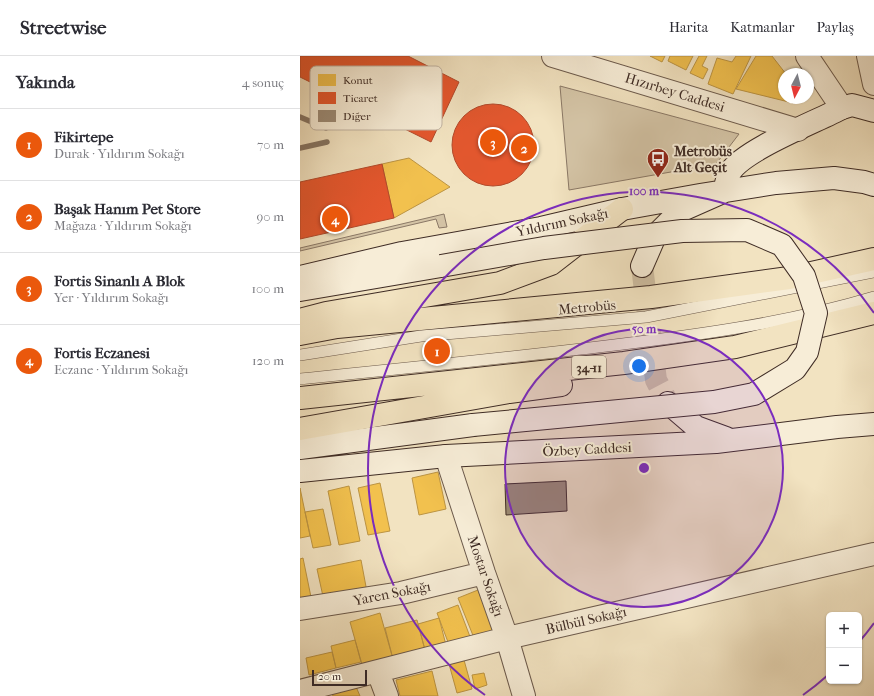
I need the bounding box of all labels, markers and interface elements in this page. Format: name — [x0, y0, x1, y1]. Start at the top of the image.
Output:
text: Streetwise — [20, 17, 106, 39]
text: Harita — [669, 19, 708, 36]
text: Katmanlar — [730, 19, 795, 36]
text: Paylaş — [817, 19, 854, 36]
legend — [310, 66, 442, 130]
north arrow — [778, 68, 814, 104]
street label: Hızırbey Caddesi — [623, 69, 727, 116]
text: Yakında — [16, 72, 75, 92]
text: Konut — [343, 74, 373, 87]
text: 4 sonuç — [242, 75, 284, 90]
text: Ticaret — [343, 92, 378, 105]
text: Diğer — [343, 110, 371, 123]
pin: 3 — [480, 127, 506, 157]
text: Fikirtepe — [54, 128, 113, 146]
pin: 2 — [511, 133, 537, 163]
text: 1 — [27, 137, 31, 152]
text: 70 m — [257, 137, 284, 152]
place label: Metrobüs Alt Geçit — [673, 143, 733, 177]
text: Durak · Yıldırım Sokağı — [54, 146, 184, 161]
bus stop icon: Metrobüs Alt Geçit — [645, 146, 671, 179]
text: 100 m — [629, 184, 660, 198]
text: Başak Hanım Pet Store — [54, 200, 201, 218]
pin: 4 — [322, 204, 348, 234]
street label: Yıldırım Sokağı — [514, 204, 610, 241]
text: 2 — [26, 209, 32, 224]
text: 90 m — [256, 209, 284, 224]
text: Mağaza · Yıldırım Sokağı — [54, 218, 192, 233]
text: Fortis Sinanlı A Blok — [54, 272, 185, 290]
text: 3 — [26, 281, 32, 296]
text: 100 m — [251, 281, 284, 296]
text: Yer · Yıldırım Sokağı — [54, 290, 169, 305]
street label: Metrobüs — [558, 297, 617, 318]
text: 50 m — [632, 322, 657, 336]
pin: 1 — [424, 336, 450, 366]
text: Fortis Eczanesi — [54, 344, 150, 362]
text: 4 — [25, 353, 33, 368]
text: 120 m — [252, 353, 284, 368]
road number: 34-11 — [572, 356, 606, 378]
your location — [629, 356, 649, 376]
text: Eczane · Yıldırım Sokağı — [54, 362, 188, 377]
street label: Özbey Caddesi — [542, 438, 632, 460]
centre of rings — [637, 461, 651, 475]
street label: Mostar Sokağı — [464, 533, 507, 619]
street label: Yaren Sokağı — [351, 578, 432, 609]
street label: Bülbül Sokağı — [544, 603, 628, 638]
map controls — [826, 612, 862, 684]
button: + — [826, 612, 862, 648]
button: − — [826, 648, 862, 684]
scale bar — [312, 668, 367, 687]
text: 20 m — [318, 670, 341, 683]

